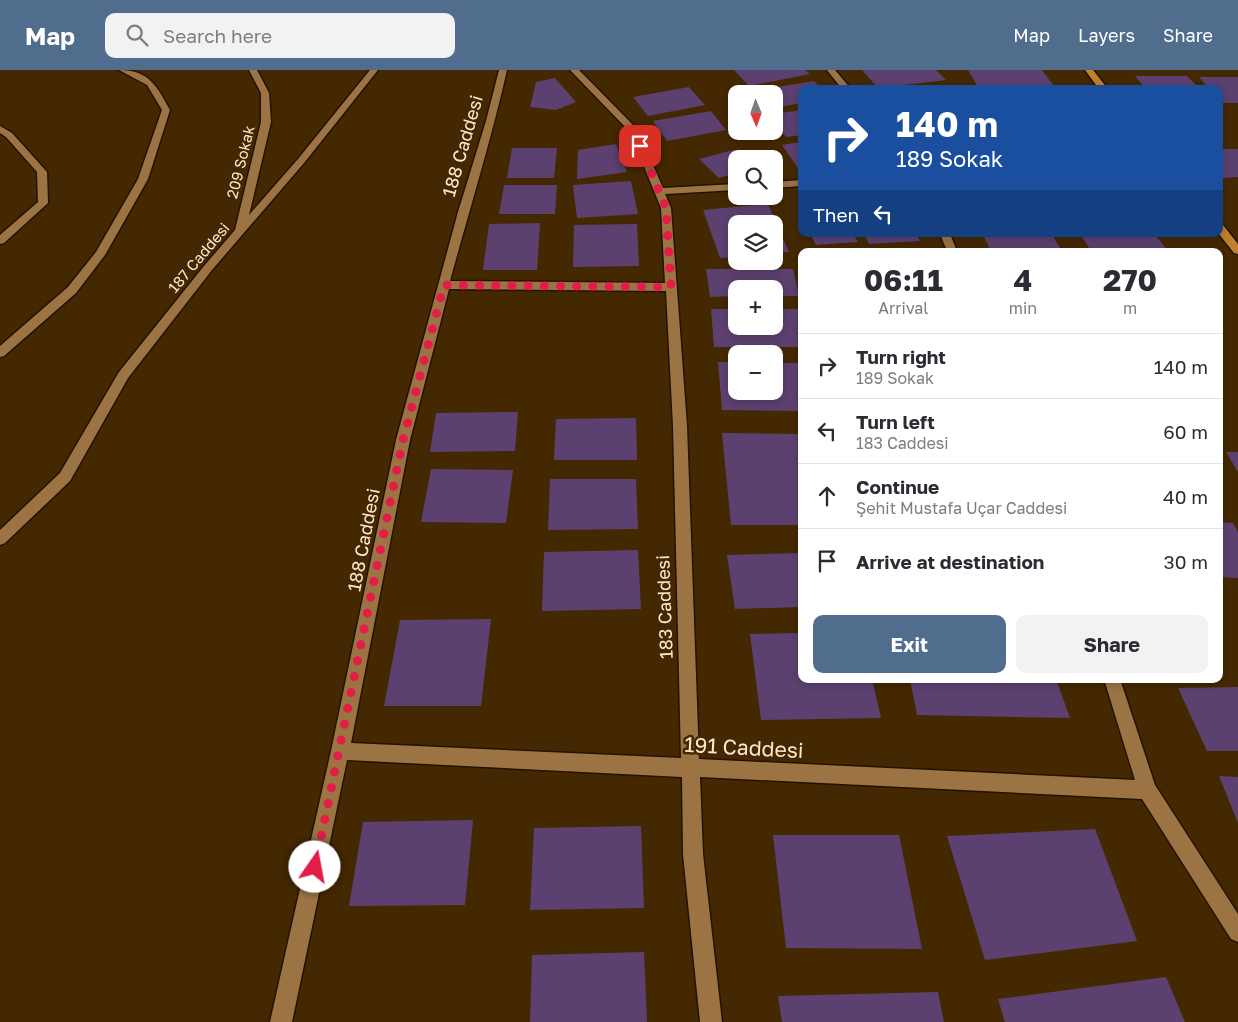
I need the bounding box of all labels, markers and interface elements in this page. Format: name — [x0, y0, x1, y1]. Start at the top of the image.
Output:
search box — [105, 13, 455, 58]
text: Map — [25, 21, 75, 50]
icon: search — [123, 21, 151, 49]
text: Search here — [163, 24, 272, 47]
text: Map — [1013, 24, 1050, 46]
text: Layers — [1078, 24, 1135, 46]
text: Share — [1163, 24, 1213, 46]
north arrow — [728, 85, 782, 140]
map controls — [728, 85, 783, 400]
street label: 188 Caddesi — [437, 92, 487, 199]
text: 140 m — [896, 103, 998, 145]
icon: right — [813, 105, 878, 170]
street label: 209 Sokak — [222, 123, 258, 200]
pin — [619, 125, 661, 167]
icon: arrive — [626, 132, 654, 160]
text: 189 Sokak — [896, 145, 1003, 172]
button: search — [728, 150, 783, 205]
icon: left — [869, 200, 897, 228]
text: Then — [813, 203, 859, 226]
button: layers — [728, 215, 783, 270]
street label: 187 Caddesi — [164, 219, 233, 296]
text: 06:11 — [864, 262, 943, 298]
text: 4 — [1014, 262, 1032, 298]
text: 270 — [1103, 262, 1157, 298]
button: + — [728, 280, 783, 335]
text: Arrival — [878, 298, 928, 318]
text: min — [1009, 298, 1037, 318]
text: m — [1123, 298, 1137, 318]
button: − — [728, 345, 783, 400]
text: Turn right — [856, 345, 946, 368]
icon: right — [813, 352, 841, 380]
text: 140 m — [1154, 355, 1208, 378]
text: 189 Sokak — [856, 368, 934, 388]
text: Turn left — [856, 410, 935, 433]
icon: left — [813, 417, 841, 445]
text: 60 m — [1163, 420, 1208, 443]
text: 183 Caddesi — [856, 433, 949, 453]
text: Continue — [856, 475, 939, 498]
icon: ahead — [813, 482, 841, 510]
text: 40 m — [1163, 485, 1208, 508]
street label: 188 Caddesi — [342, 486, 384, 593]
text: Şehit Mustafa Uçar Caddesi — [856, 498, 1067, 518]
icon: arrive — [813, 547, 841, 575]
text: Arrive at destination — [856, 550, 1044, 573]
text: 30 m — [1164, 550, 1208, 573]
street label: 183 Caddesi — [651, 555, 677, 659]
button: Exit — [813, 615, 1006, 673]
button: Share — [1016, 615, 1208, 673]
street label: 191 Caddesi — [684, 731, 804, 763]
position arrow — [288, 840, 340, 892]

